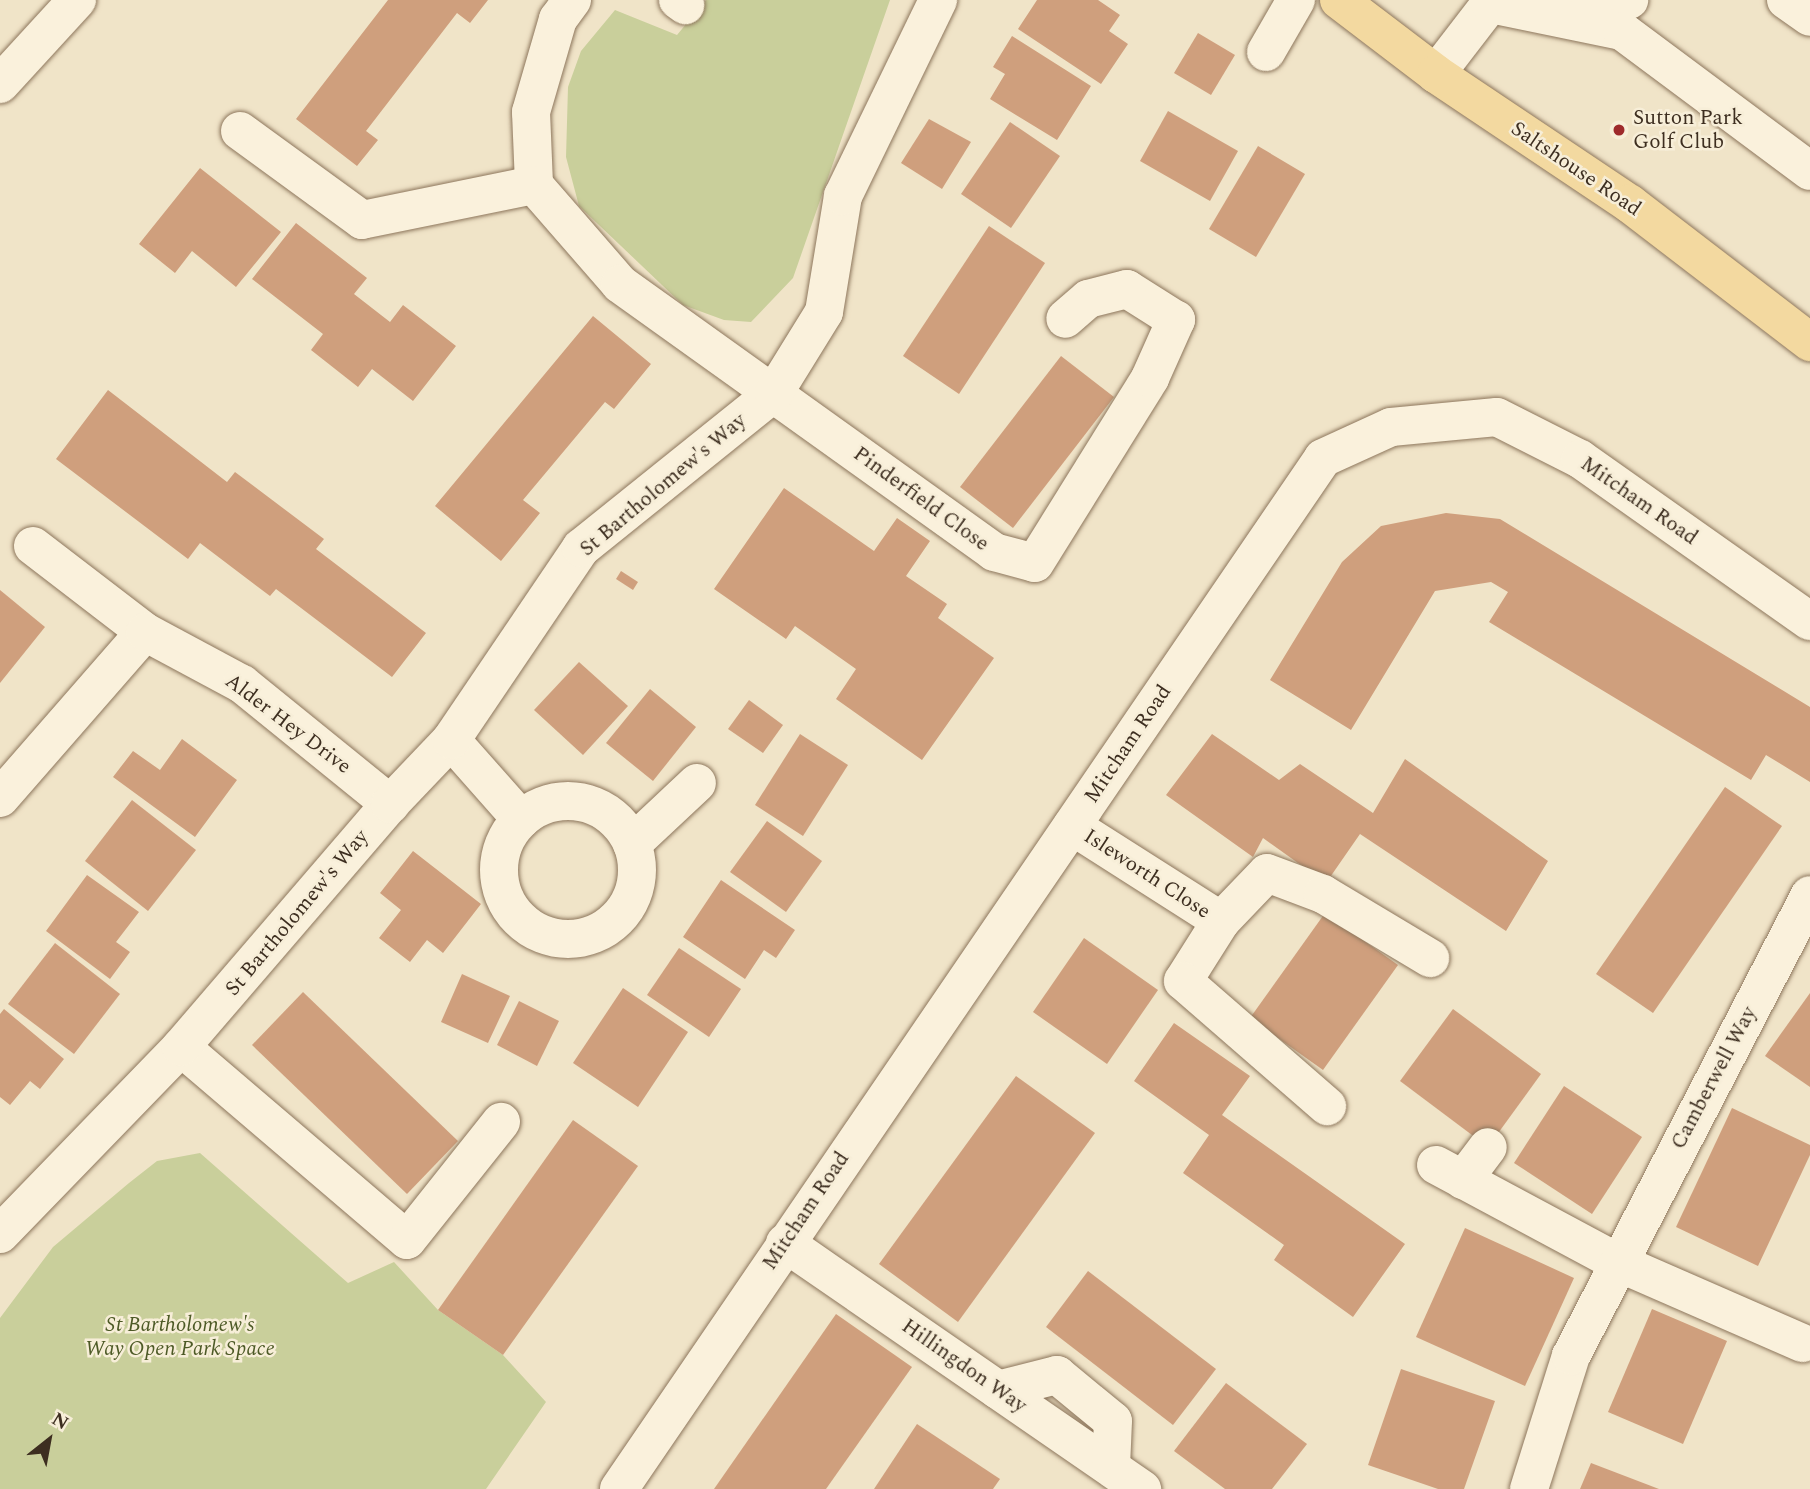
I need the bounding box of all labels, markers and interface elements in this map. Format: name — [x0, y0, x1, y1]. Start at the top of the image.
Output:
place label: Sutton Park Golf Club — [1633, 105, 1743, 155]
street label: Saltshouse Road — [1506, 116, 1646, 222]
marker: Sutton Park Golf Club — [1611, 122, 1627, 138]
street label: St Bartholomew's Way — [575, 408, 751, 562]
street label: Pinderfield Close — [848, 441, 994, 557]
street label: Mitcham Road — [1576, 451, 1702, 551]
street label: Alder Hey Drive — [220, 668, 356, 780]
street label: Mitcham Road — [1079, 680, 1177, 808]
street label: Isleworth Close — [1079, 824, 1215, 924]
street label: St Bartholomew's Way — [220, 825, 374, 1001]
street label: Camberwell Way — [1666, 1002, 1762, 1154]
street label: Mitcham Road — [757, 1147, 855, 1275]
park label: St Bartholomew's Way Open Park Space — [85, 1312, 275, 1362]
street label: Hillingdon Way — [897, 1314, 1031, 1418]
north arrow — [14, 1405, 84, 1475]
text: N — [46, 1405, 74, 1438]

